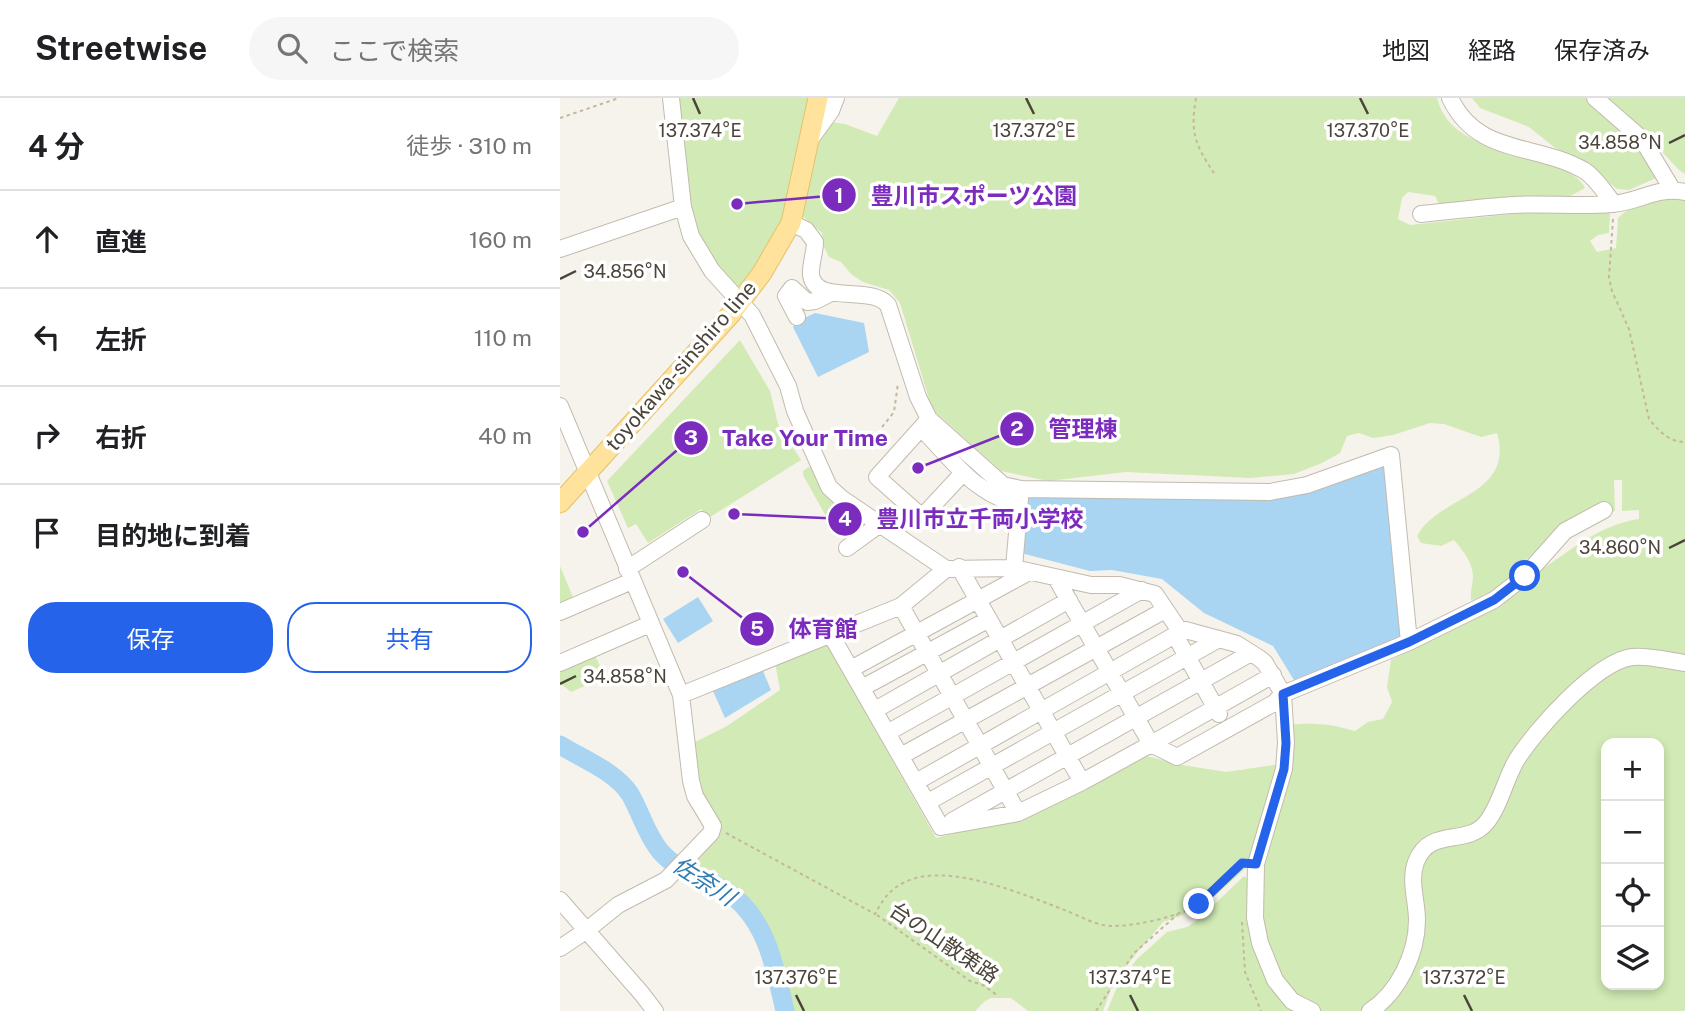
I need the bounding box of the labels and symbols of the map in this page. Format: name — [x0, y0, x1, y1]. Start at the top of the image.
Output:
text: 137.374°E — [658, 120, 742, 141]
text: 137.372°E — [992, 120, 1076, 141]
text: 137.370°E — [1326, 120, 1410, 141]
text: 34.858°N — [1578, 132, 1662, 153]
callout: 豊川市スポーツ公園 — [821, 173, 1091, 217]
text: 豊川市スポーツ公園 — [871, 182, 1077, 209]
text: 1 — [835, 183, 844, 208]
text: 34.856°N — [584, 261, 666, 282]
street label: toyokawa-sinshiro line — [600, 275, 761, 456]
callout: 管理棟 — [999, 407, 1131, 451]
text: 管理棟 — [1049, 415, 1118, 442]
callout: Take Your Time — [673, 416, 902, 460]
text: 2 — [1010, 416, 1024, 441]
text: Take Your Time — [722, 424, 888, 451]
text: 3 — [684, 425, 698, 450]
callout: 豊川市立千両小学校 — [827, 497, 1097, 541]
text: 豊川市立千両小学校 — [877, 505, 1084, 532]
text: 4 — [838, 506, 852, 531]
text: 34.860°N — [1579, 537, 1661, 558]
route start — [1509, 560, 1540, 591]
callout: 体育館 — [739, 607, 871, 651]
text: 体育館 — [789, 615, 858, 642]
text: 5 — [750, 616, 764, 641]
text: 34.858°N — [583, 666, 667, 687]
water label: 佐奈川 — [668, 850, 743, 912]
route end — [1183, 888, 1214, 919]
street label: 台の山散策路 — [885, 897, 1003, 988]
text: 137.376°E — [754, 967, 838, 988]
text: 137.374°E — [1088, 967, 1172, 988]
text: 137.372°E — [1422, 967, 1506, 988]

